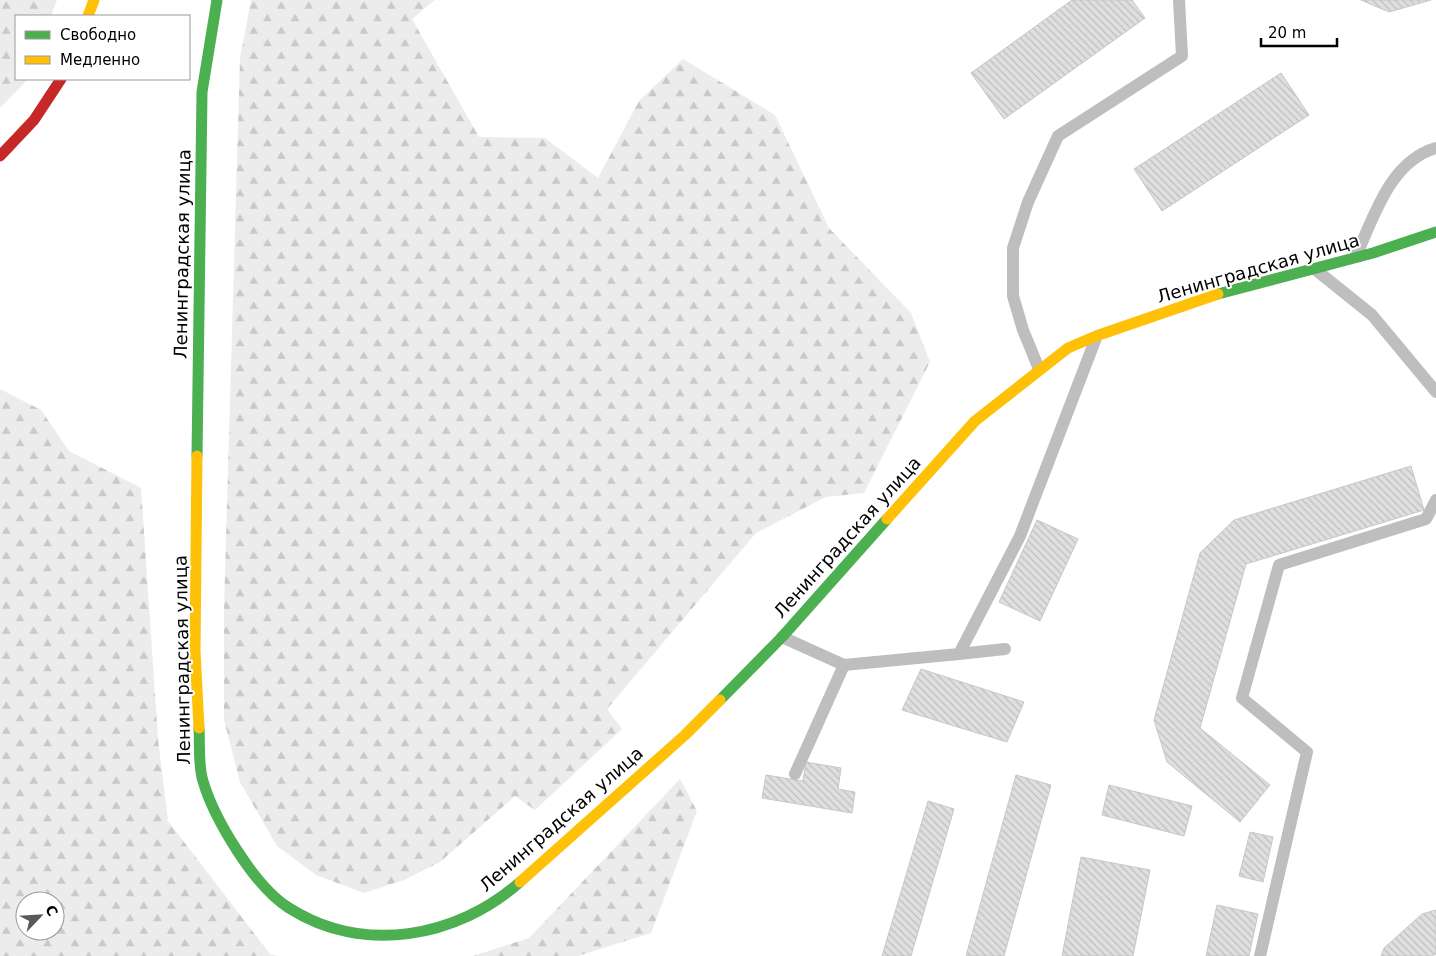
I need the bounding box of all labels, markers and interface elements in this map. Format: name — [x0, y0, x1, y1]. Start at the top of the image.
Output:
legend — [15, 15, 190, 80]
scale bar — [1261, 15, 1337, 47]
text: 20 m — [1268, 24, 1306, 42]
text: Свободно — [60, 26, 136, 44]
text: Медленно — [60, 51, 140, 69]
street label: Ленинградская улица — [170, 149, 194, 359]
street label: Ленинградская улица — [1154, 229, 1362, 307]
street label: Ленинградская улица — [769, 452, 925, 622]
street label: Ленинградская улица — [170, 555, 194, 765]
street label: Ленинградская улица — [475, 742, 647, 896]
north arrow — [15, 891, 65, 941]
text: С — [42, 902, 61, 919]

